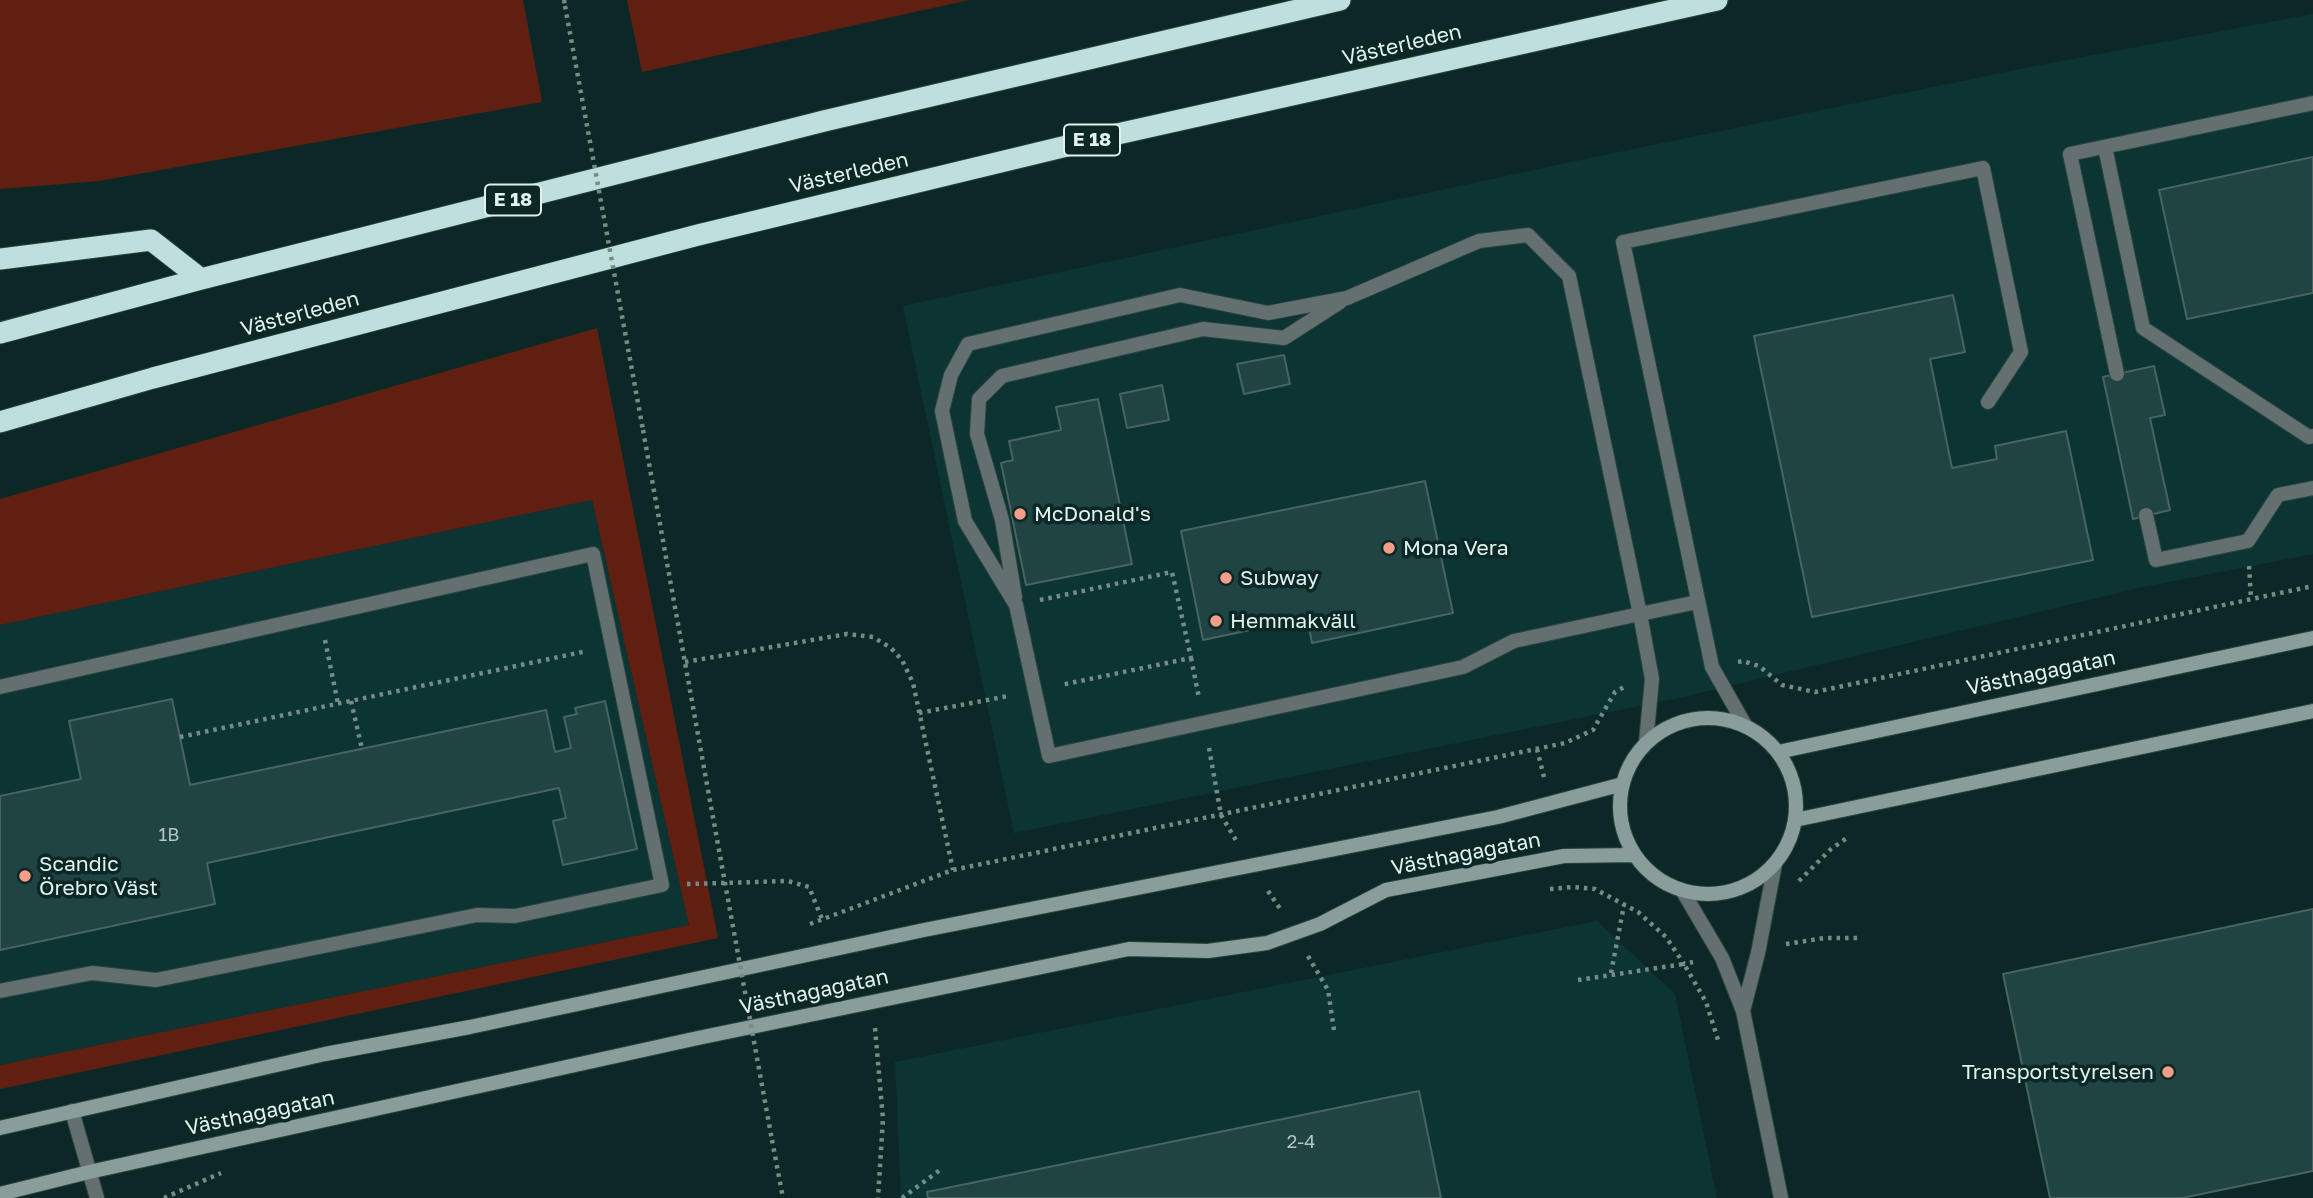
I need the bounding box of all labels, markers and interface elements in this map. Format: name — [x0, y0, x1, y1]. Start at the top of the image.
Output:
street label: Västerleden — [1340, 19, 1464, 71]
road number: E 18 — [1064, 124, 1120, 156]
street label: Västerleden — [787, 147, 911, 199]
road number: E 18 — [485, 184, 541, 216]
street label: Västerleden — [238, 286, 362, 342]
place label: McDonald's — [1034, 501, 1151, 527]
marker: McDonald's — [1012, 506, 1028, 522]
place label: Mona Vera — [1403, 535, 1509, 561]
marker: Mona Vera — [1381, 540, 1397, 556]
place label: Subway — [1240, 565, 1319, 591]
marker: Subway — [1218, 570, 1234, 586]
place label: Hemmakväll — [1230, 608, 1356, 634]
marker: Hemmakväll — [1208, 613, 1224, 629]
street label: Västhagagatan — [1964, 645, 2118, 701]
house number: 1B — [159, 824, 179, 846]
street label: Västhagagatan — [1389, 827, 1543, 881]
place label: Scandic Örebro Väst — [39, 851, 158, 901]
marker: Scandic Örebro Väst — [17, 868, 33, 884]
street label: Västhagagatan — [737, 964, 891, 1020]
place label: Transportstyrelsen — [1962, 1059, 2154, 1085]
marker: Transportstyrelsen — [2160, 1064, 2176, 1080]
street label: Västhagagatan — [183, 1085, 337, 1141]
house number: 2-4 — [1287, 1131, 1315, 1153]

